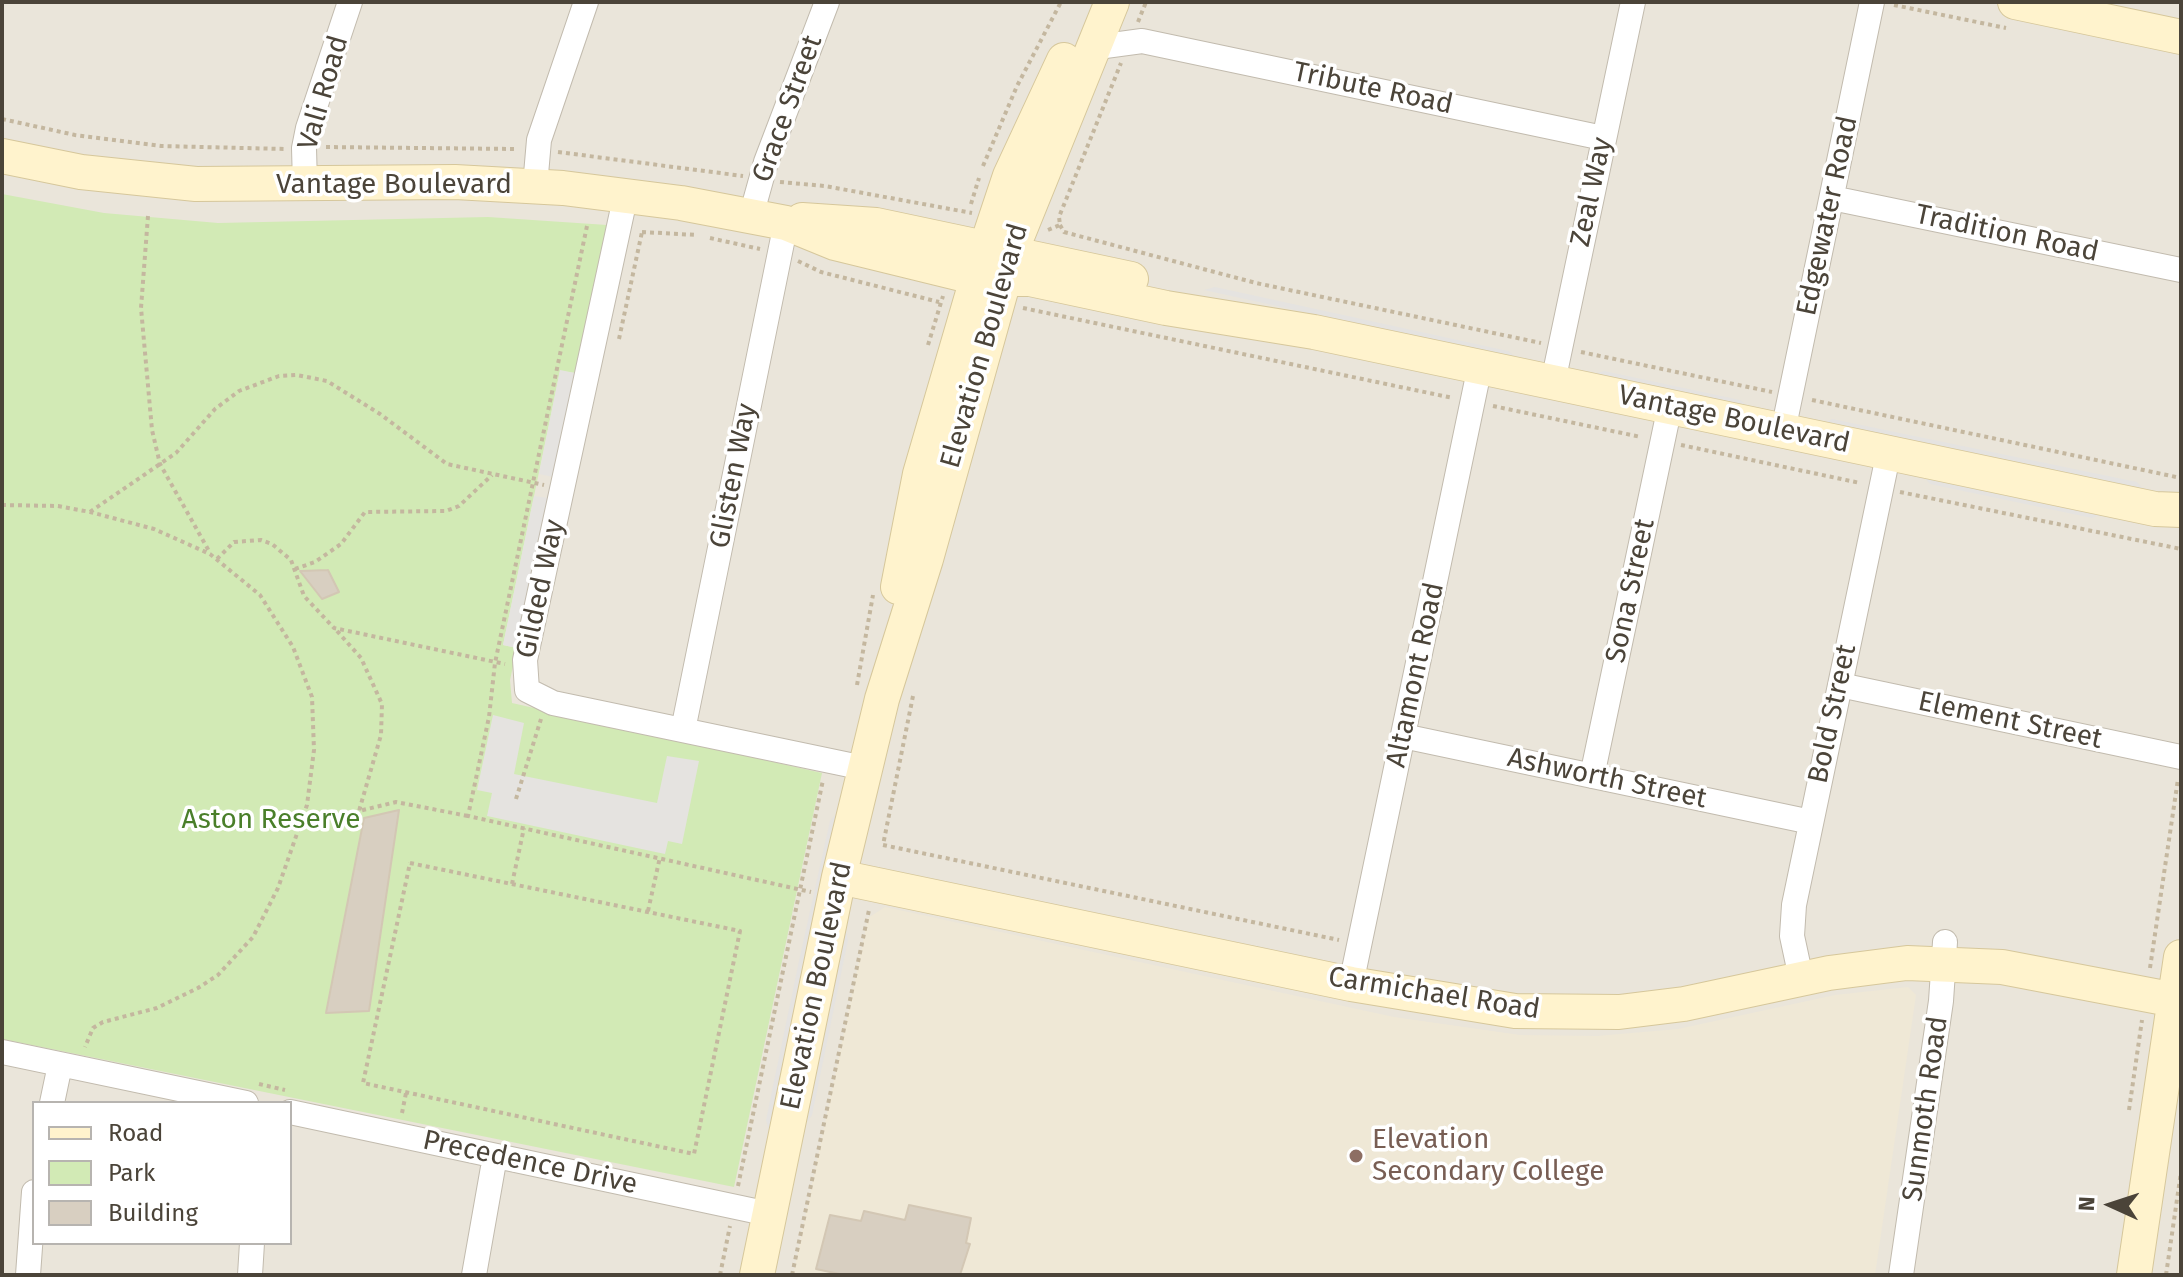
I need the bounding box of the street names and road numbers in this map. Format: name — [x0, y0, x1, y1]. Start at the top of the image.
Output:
street label: Grace Street — [746, 31, 830, 187]
street label: Vali Road — [292, 32, 356, 154]
street label: Tribute Road — [1290, 56, 1456, 122]
street label: Edgewater Road — [1790, 113, 1866, 319]
street label: Zeal Way — [1564, 134, 1620, 250]
street label: Vantage Boulevard — [276, 168, 512, 202]
street label: Tradition Road — [1912, 198, 2102, 270]
street label: Elevation Boulevard — [934, 220, 1036, 472]
street label: Vantage Boulevard — [1615, 379, 1853, 461]
street label: Glisten Way — [704, 401, 764, 551]
street label: Sona Street — [1599, 516, 1663, 666]
street label: Gilded Way — [510, 517, 572, 661]
street label: Altamont Road — [1380, 579, 1452, 771]
street label: Bold Street — [1802, 641, 1864, 787]
street label: Element Street — [1915, 685, 2105, 757]
street label: Ashworth Street — [1504, 741, 1710, 817]
street label: Elevation Boulevard — [774, 859, 860, 1113]
street label: Carmichael Road — [1326, 961, 1542, 1027]
street label: Sunmoth Road — [1896, 1014, 1956, 1204]
street label: Precedence Drive — [420, 1124, 640, 1202]

